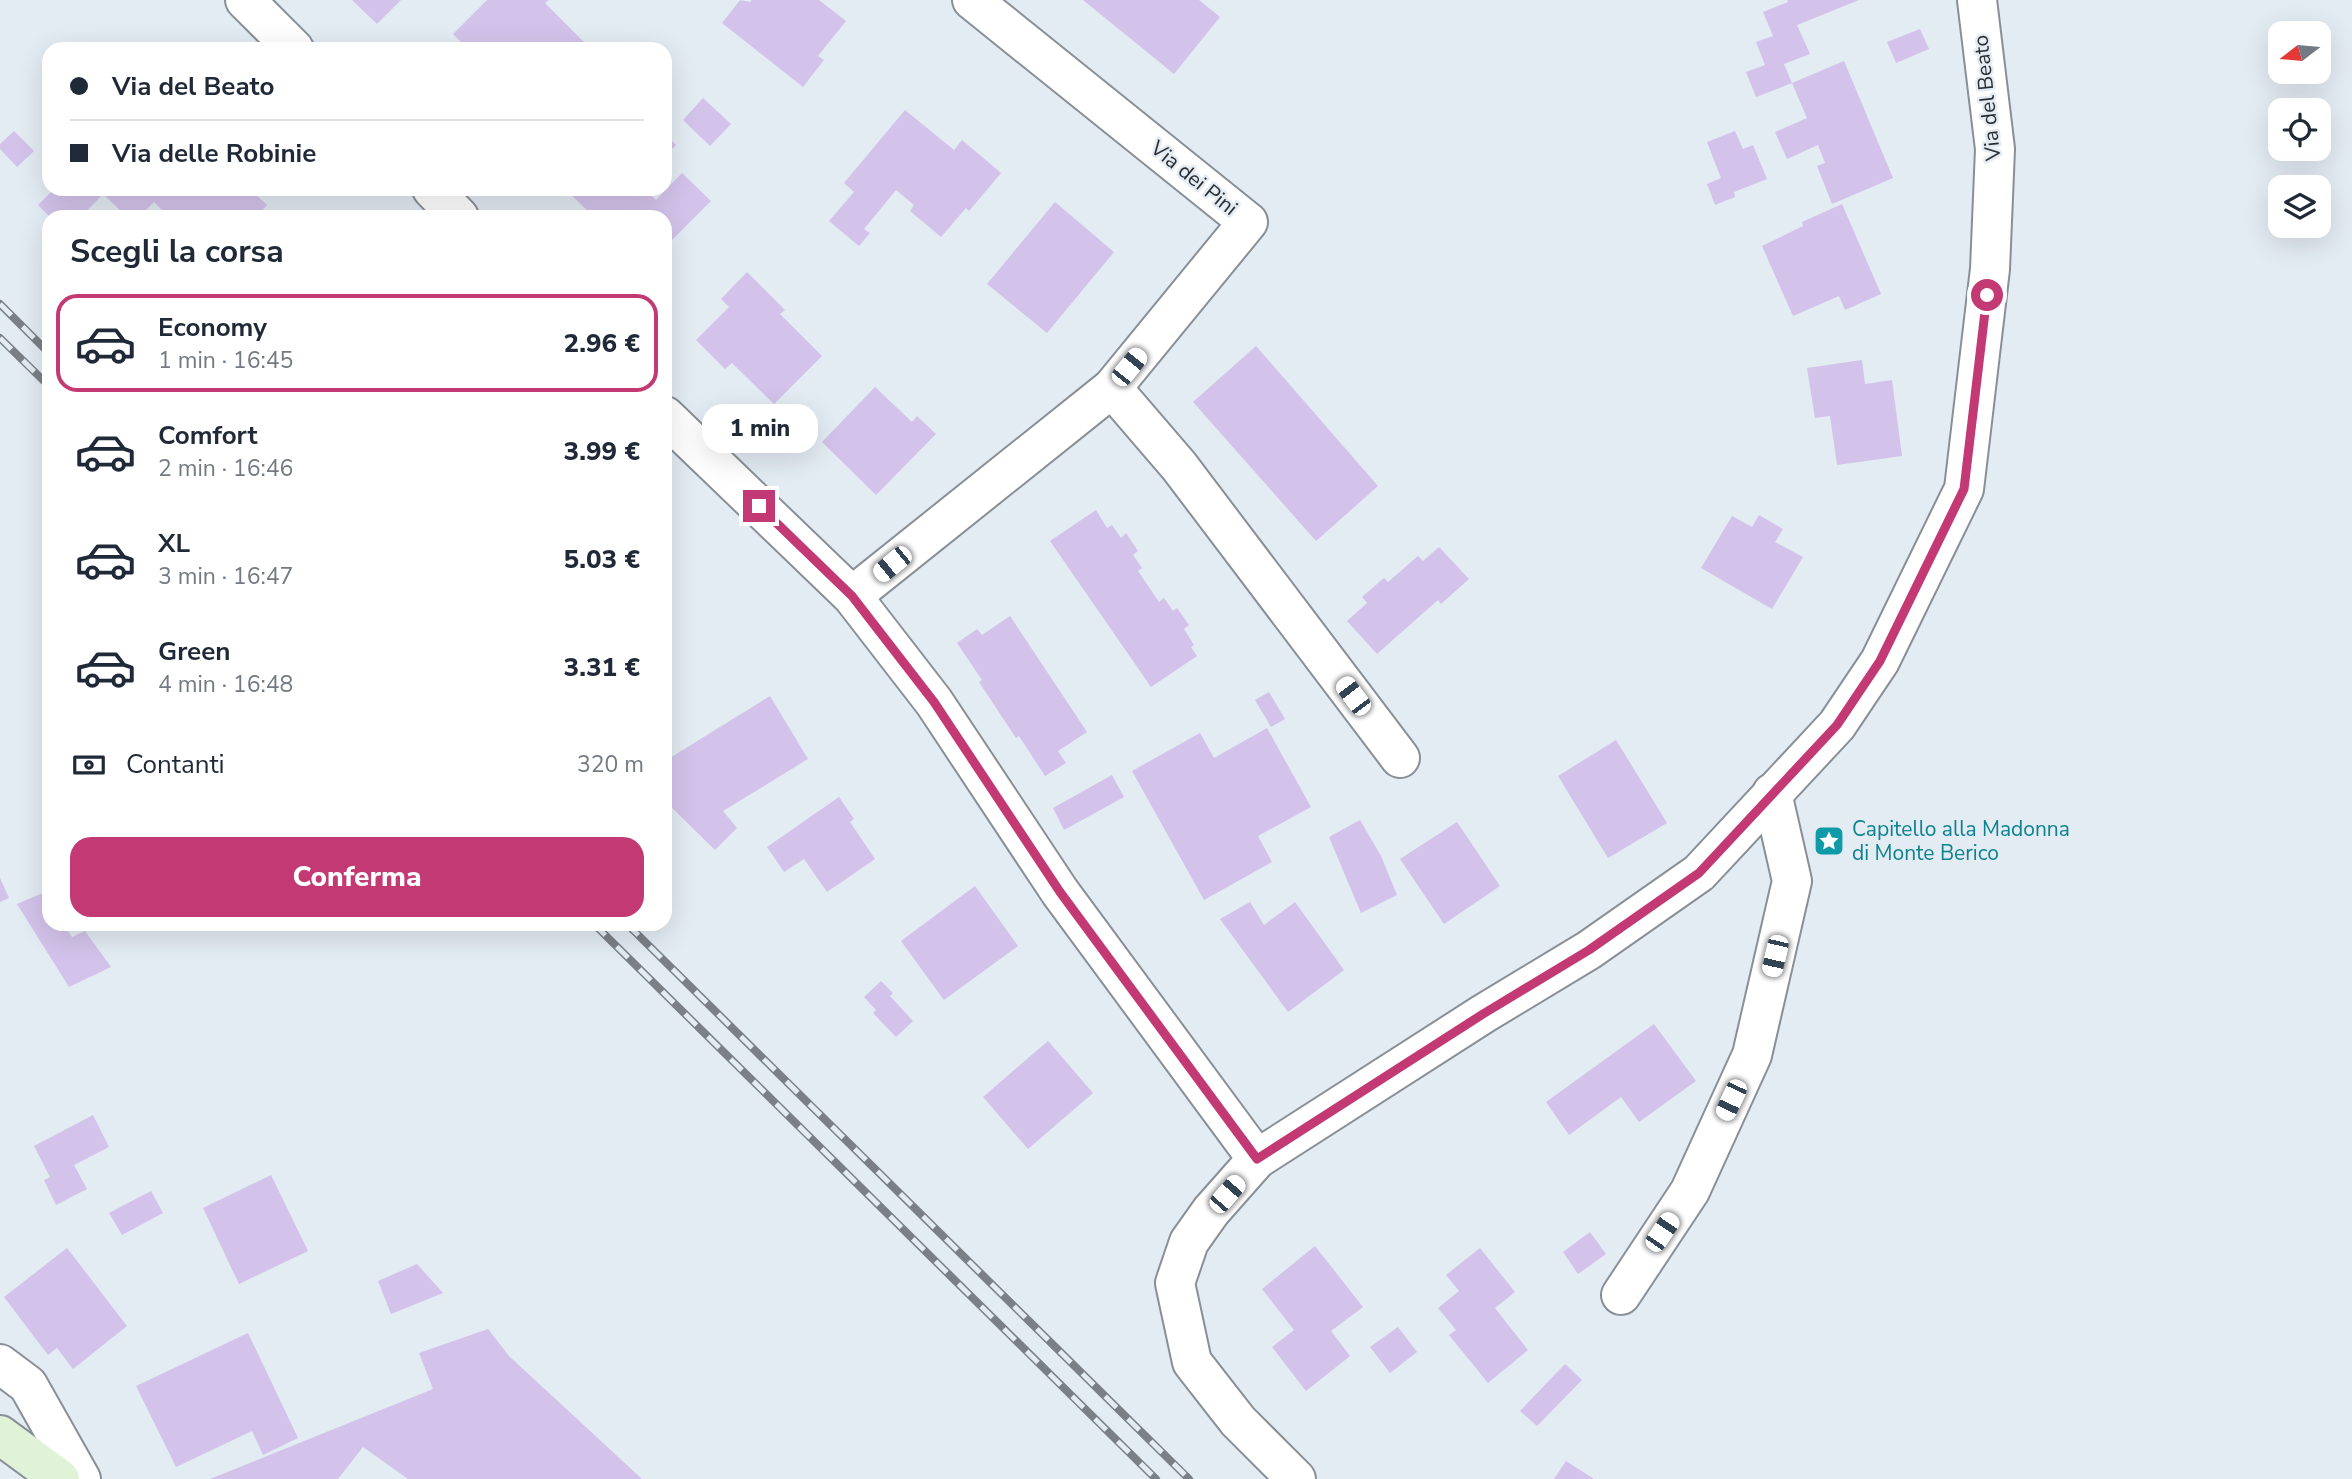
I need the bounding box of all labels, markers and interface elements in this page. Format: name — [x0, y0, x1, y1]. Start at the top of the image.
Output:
north arrow — [2268, 21, 2331, 84]
map controls — [2268, 21, 2331, 238]
street label: Via del Beato — [1966, 34, 2008, 163]
text: Via del Beato — [112, 69, 274, 104]
button: locate — [2268, 98, 2331, 161]
street label: Via dei Pini — [1144, 134, 1243, 222]
text: Via delle Robinie — [112, 136, 316, 171]
button: layers — [2268, 175, 2331, 238]
text: Scegli la corsa — [70, 230, 284, 273]
route start — [1971, 279, 2003, 311]
text: Economy — [158, 310, 267, 345]
icon: car — [74, 312, 137, 375]
text: 2.96 € — [564, 326, 640, 361]
car — [1108, 344, 1151, 390]
text: 1 min · 16:45 — [158, 345, 293, 376]
callout: 1 min — [701, 405, 817, 454]
text: 1 min — [730, 413, 790, 444]
text: Comfort — [158, 418, 258, 453]
icon: car — [74, 420, 137, 483]
text: 3.99 € — [564, 434, 640, 469]
text: 2 min · 16:46 — [158, 453, 293, 484]
route end — [743, 490, 775, 522]
text: XL — [158, 526, 190, 561]
icon: car — [74, 528, 137, 591]
text: 5.03 € — [564, 542, 640, 577]
car — [870, 543, 915, 585]
text: 3 min · 16:47 — [158, 561, 293, 592]
text: Green — [158, 634, 231, 669]
icon: car — [74, 636, 137, 699]
text: 3.31 € — [564, 650, 640, 685]
text: 4 min · 16:48 — [158, 669, 293, 700]
car — [1332, 673, 1375, 719]
icon: cash — [70, 746, 108, 784]
text: Contanti — [126, 747, 225, 782]
text: 320 m — [577, 749, 644, 780]
place label: Capitello alla Madonna di Monte Berico — [1852, 815, 2070, 867]
place icon: Capitello alla Madonna di Monte Berico — [1812, 824, 1846, 858]
button: Conferma — [70, 837, 644, 917]
car — [1761, 933, 1790, 979]
car — [1713, 1077, 1750, 1123]
car — [1206, 1171, 1249, 1217]
car — [1642, 1209, 1683, 1255]

